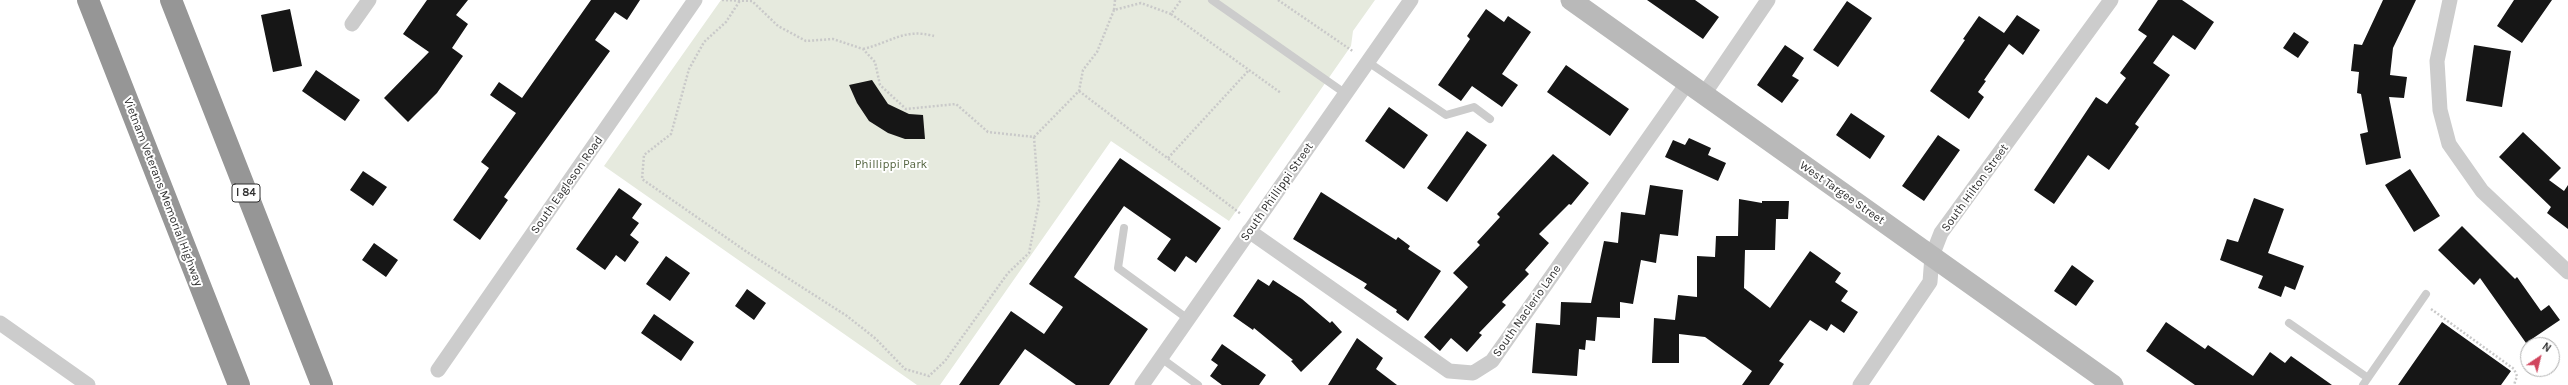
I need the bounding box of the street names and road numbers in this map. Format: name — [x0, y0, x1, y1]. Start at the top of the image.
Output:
street label: Vietnam Veterans Memorial Highway — [120, 96, 206, 288]
street label: South Eagleson Road — [528, 133, 606, 237]
street label: South Phillippi Street — [1238, 140, 1316, 244]
street label: South Hilton Street — [1938, 141, 2012, 235]
street label: West Targee Street — [1797, 158, 1887, 228]
road number: I 84 — [232, 184, 260, 202]
street label: South Naclerio Lane — [1490, 262, 1564, 360]

